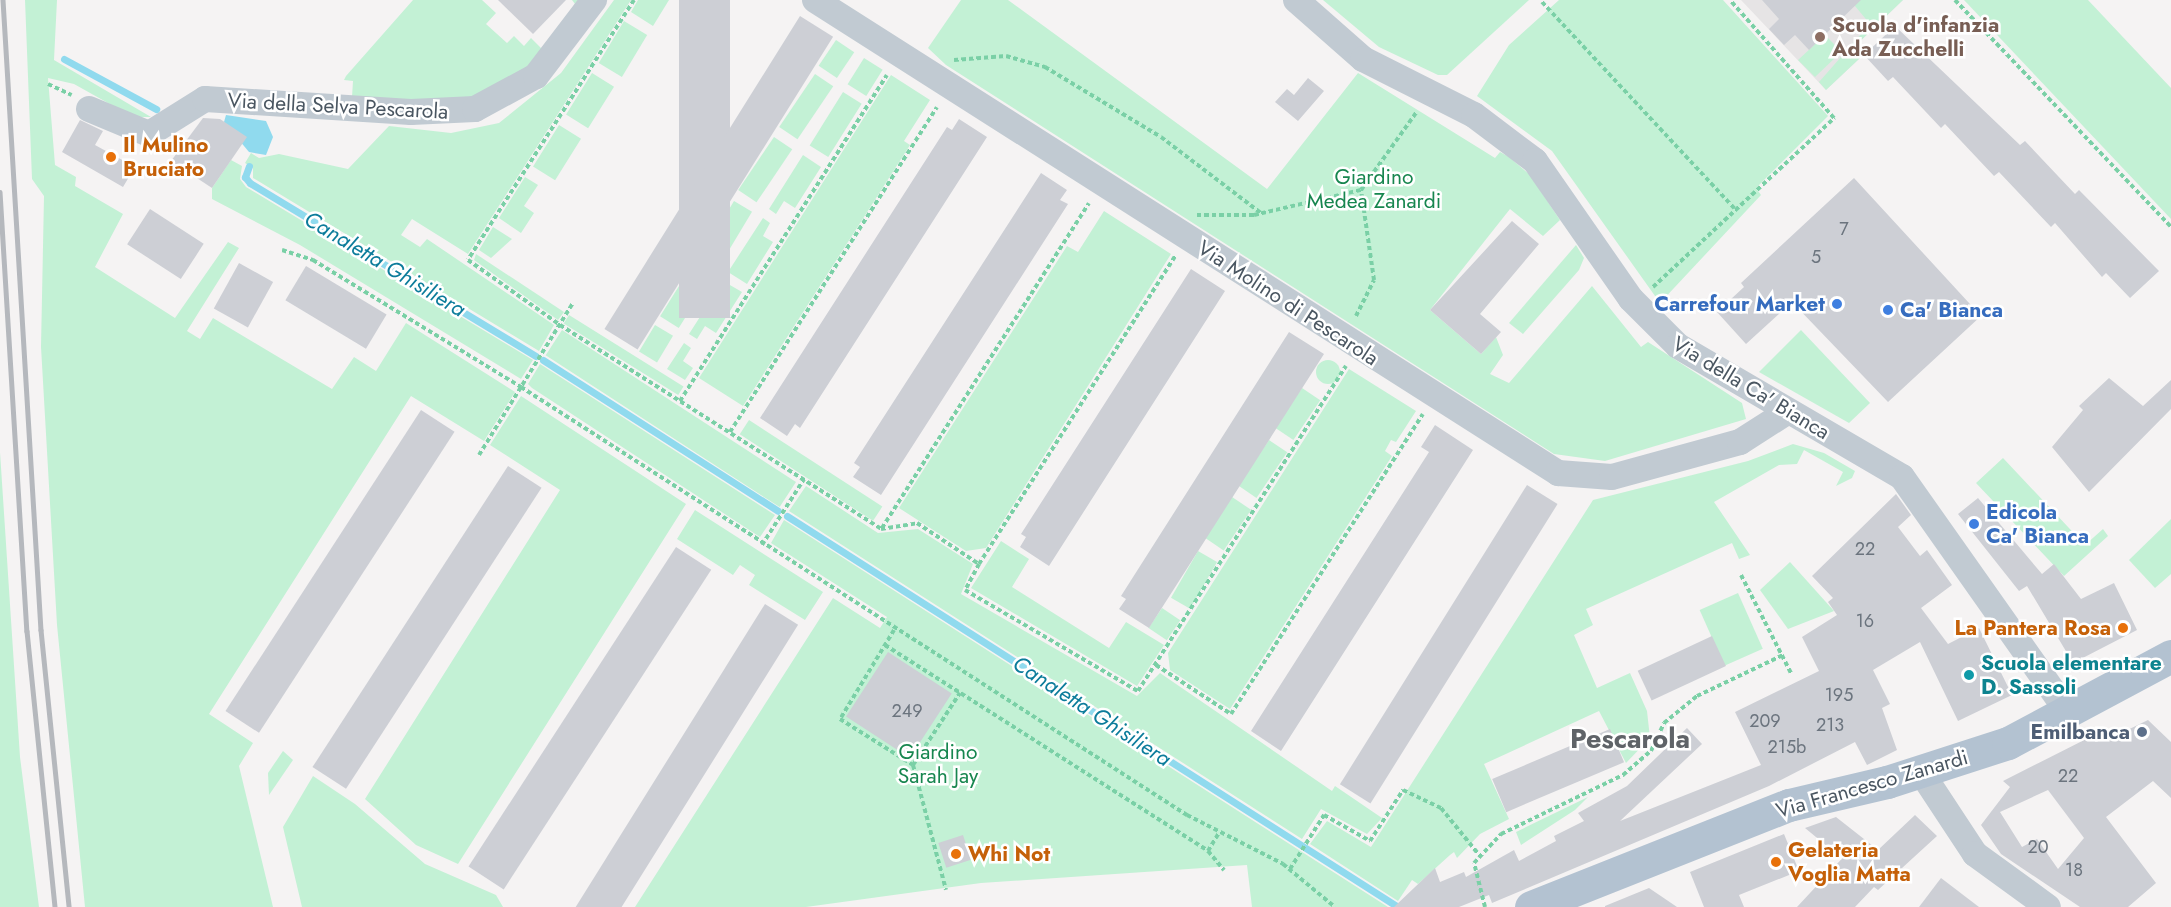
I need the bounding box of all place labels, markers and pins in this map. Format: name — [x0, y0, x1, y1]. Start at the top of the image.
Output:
place label: Scuola d'infanzia Ada Zucchelli — [1832, 12, 1999, 62]
marker: Scuola d'infanzia Ada Zucchelli — [1813, 30, 1827, 44]
place label: Il Mulino Bruciato — [123, 132, 208, 182]
marker: Il Mulino Bruciato — [104, 150, 118, 164]
place label: Carrefour Market — [1654, 291, 1825, 317]
marker: Carrefour Market — [1830, 297, 1844, 311]
place label: Ca' Bianca — [1900, 297, 2003, 323]
marker: Ca' Bianca — [1881, 303, 1895, 317]
place label: Edicola Ca' Bianca — [1986, 499, 2089, 549]
marker: Edicola Ca' Bianca — [1967, 517, 1981, 531]
place label: La Pantera Rosa — [1955, 615, 2111, 641]
marker: La Pantera Rosa — [2116, 621, 2130, 635]
place label: Scuola elementare D. Sassoli — [1981, 650, 2162, 700]
marker: Scuola elementare D. Sassoli — [1962, 668, 1976, 682]
place label: Emilbanca — [2031, 719, 2130, 745]
marker: Emilbanca — [2135, 725, 2149, 739]
place label: Gelateria Voglia Matta — [1788, 837, 1911, 887]
place label: Whi Not — [968, 841, 1050, 867]
marker: Whi Not — [949, 847, 963, 861]
marker: Gelateria Voglia Matta — [1769, 855, 1783, 869]

